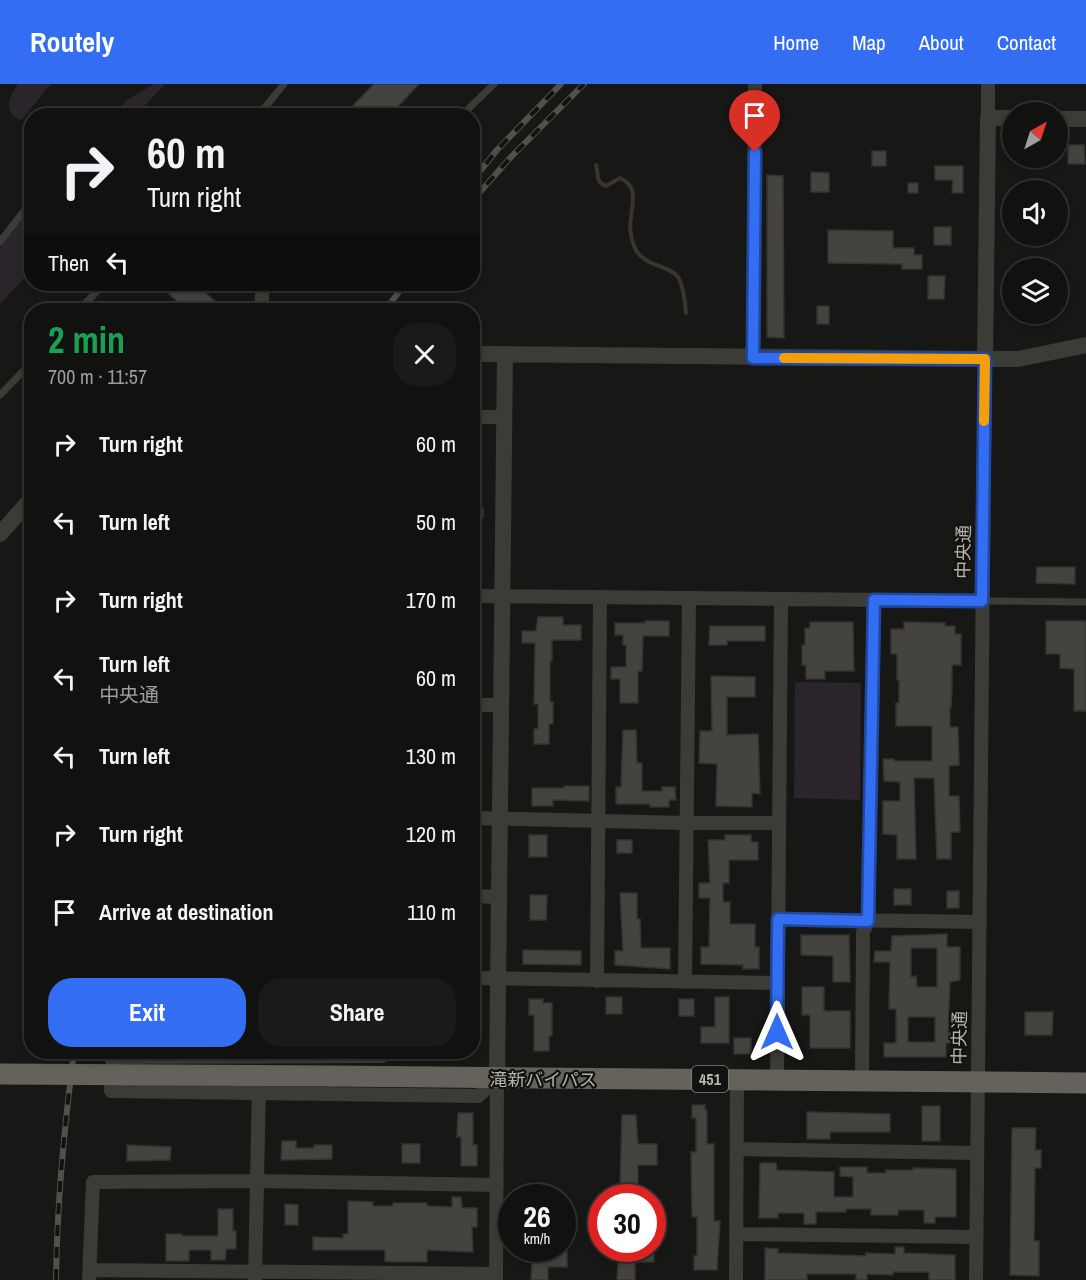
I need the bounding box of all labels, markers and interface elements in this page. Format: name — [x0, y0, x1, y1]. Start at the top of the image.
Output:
text: Routely — [30, 23, 114, 61]
text: Home — [773, 28, 819, 57]
text: Map — [852, 28, 886, 57]
text: About — [919, 28, 964, 57]
text: Contact — [997, 28, 1056, 57]
pin — [729, 90, 780, 152]
icon: arrive — [738, 99, 771, 132]
north arrow — [1002, 102, 1068, 168]
map controls — [1002, 102, 1068, 324]
text: 60 m — [147, 125, 226, 181]
icon: right — [48, 132, 126, 210]
text: Turn right — [147, 179, 241, 215]
button: sound — [1002, 180, 1068, 246]
icon: left — [101, 246, 134, 279]
text: Then — [48, 248, 89, 278]
button: layers — [1002, 258, 1068, 324]
text: 2 min — [48, 316, 125, 364]
button: close — [393, 323, 456, 386]
text: 700 m · 11:57 — [48, 363, 147, 390]
icon: right — [48, 428, 81, 461]
text: Turn right — [99, 429, 183, 459]
text: 60 m — [416, 429, 456, 459]
icon: left — [48, 506, 81, 539]
text: Turn left — [99, 507, 170, 537]
text: 50 m — [416, 507, 456, 537]
street label: 中央通 — [950, 525, 976, 579]
icon: right — [48, 584, 81, 617]
text: Turn right — [99, 585, 183, 615]
text: 170 m — [406, 585, 456, 615]
text: Turn left — [99, 649, 170, 679]
icon: left — [48, 662, 81, 695]
text: 60 m — [416, 663, 456, 693]
text: 中央通 — [99, 681, 159, 708]
icon: left — [48, 740, 81, 773]
text: Turn left — [99, 741, 170, 771]
text: 130 m — [406, 741, 456, 771]
icon: right — [48, 818, 81, 851]
text: Turn right — [99, 819, 183, 849]
text: 120 m — [406, 819, 456, 849]
icon: arrive — [48, 896, 81, 929]
text: Arrive at destination — [99, 897, 273, 927]
text: 110 m — [407, 897, 456, 927]
button: Exit — [48, 978, 246, 1047]
button: Share — [258, 978, 456, 1047]
position arrow — [745, 1000, 809, 1064]
street label: 中央通 — [946, 1011, 972, 1065]
road number: 451 — [692, 1066, 728, 1092]
street label: 滝新バイパス — [489, 1067, 597, 1092]
speed limit sign: 30 — [588, 1184, 666, 1262]
text: 26 — [523, 1196, 551, 1236]
text: km/h — [524, 1228, 550, 1249]

